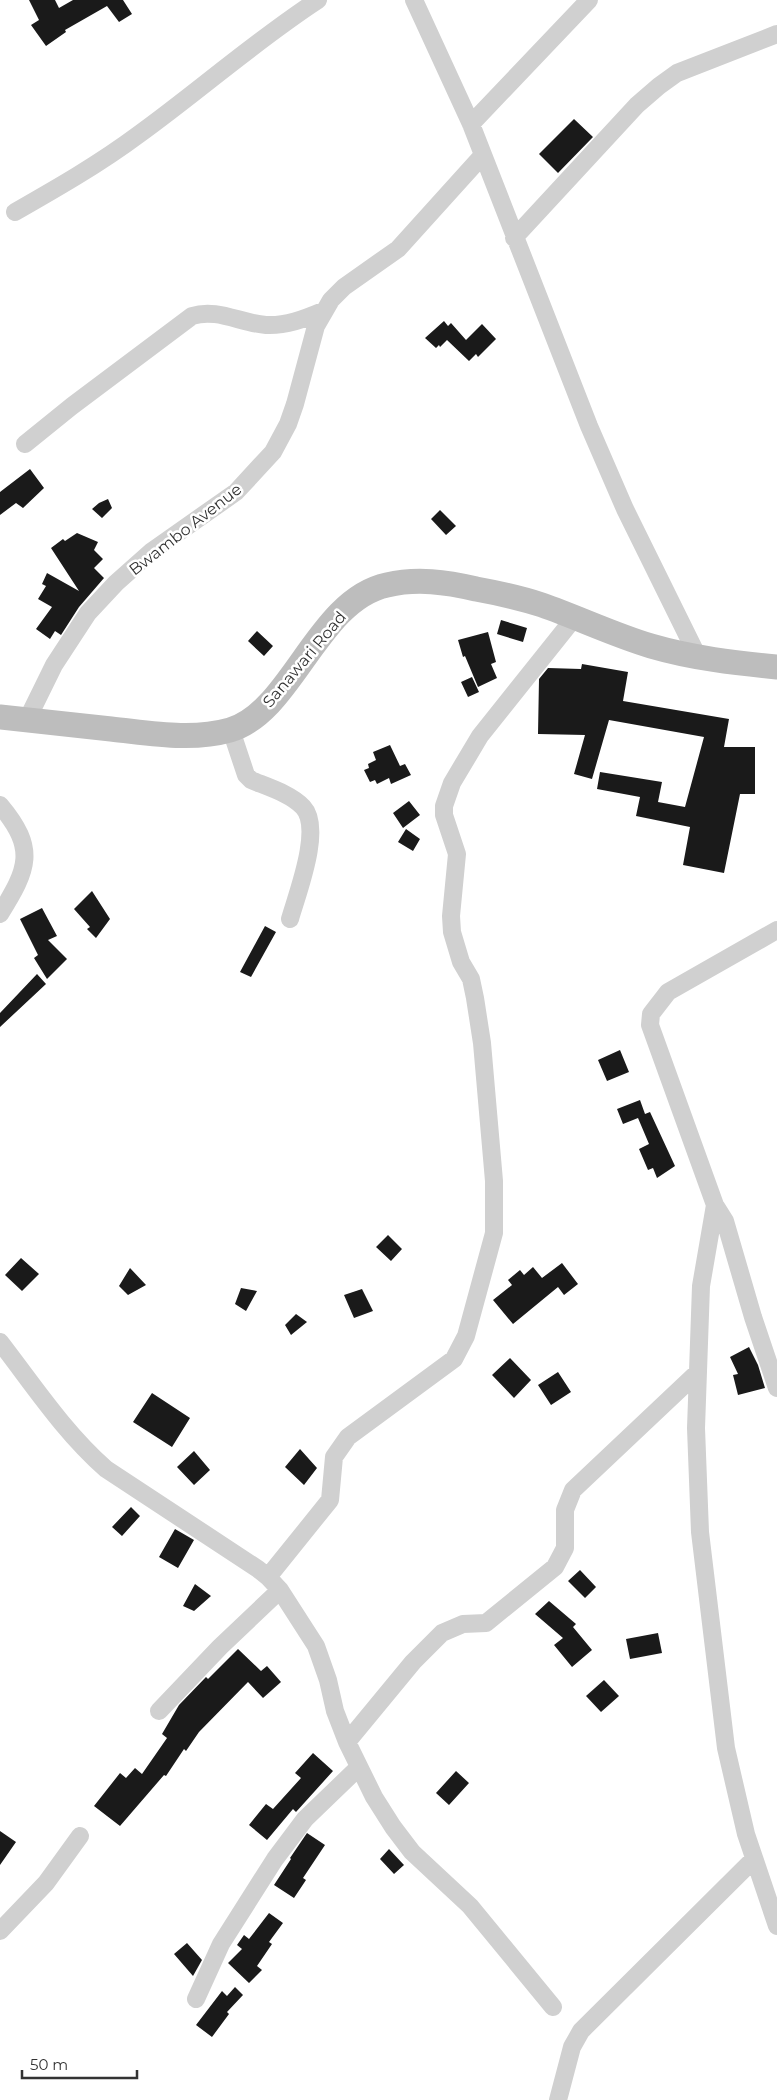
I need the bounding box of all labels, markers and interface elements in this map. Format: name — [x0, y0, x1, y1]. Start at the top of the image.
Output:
street label: Bwambo Avenue — [125, 480, 245, 579]
street label: Sanawari Road — [259, 608, 350, 711]
scale bar — [22, 2048, 138, 2080]
text: 50 m — [30, 2055, 68, 2074]

